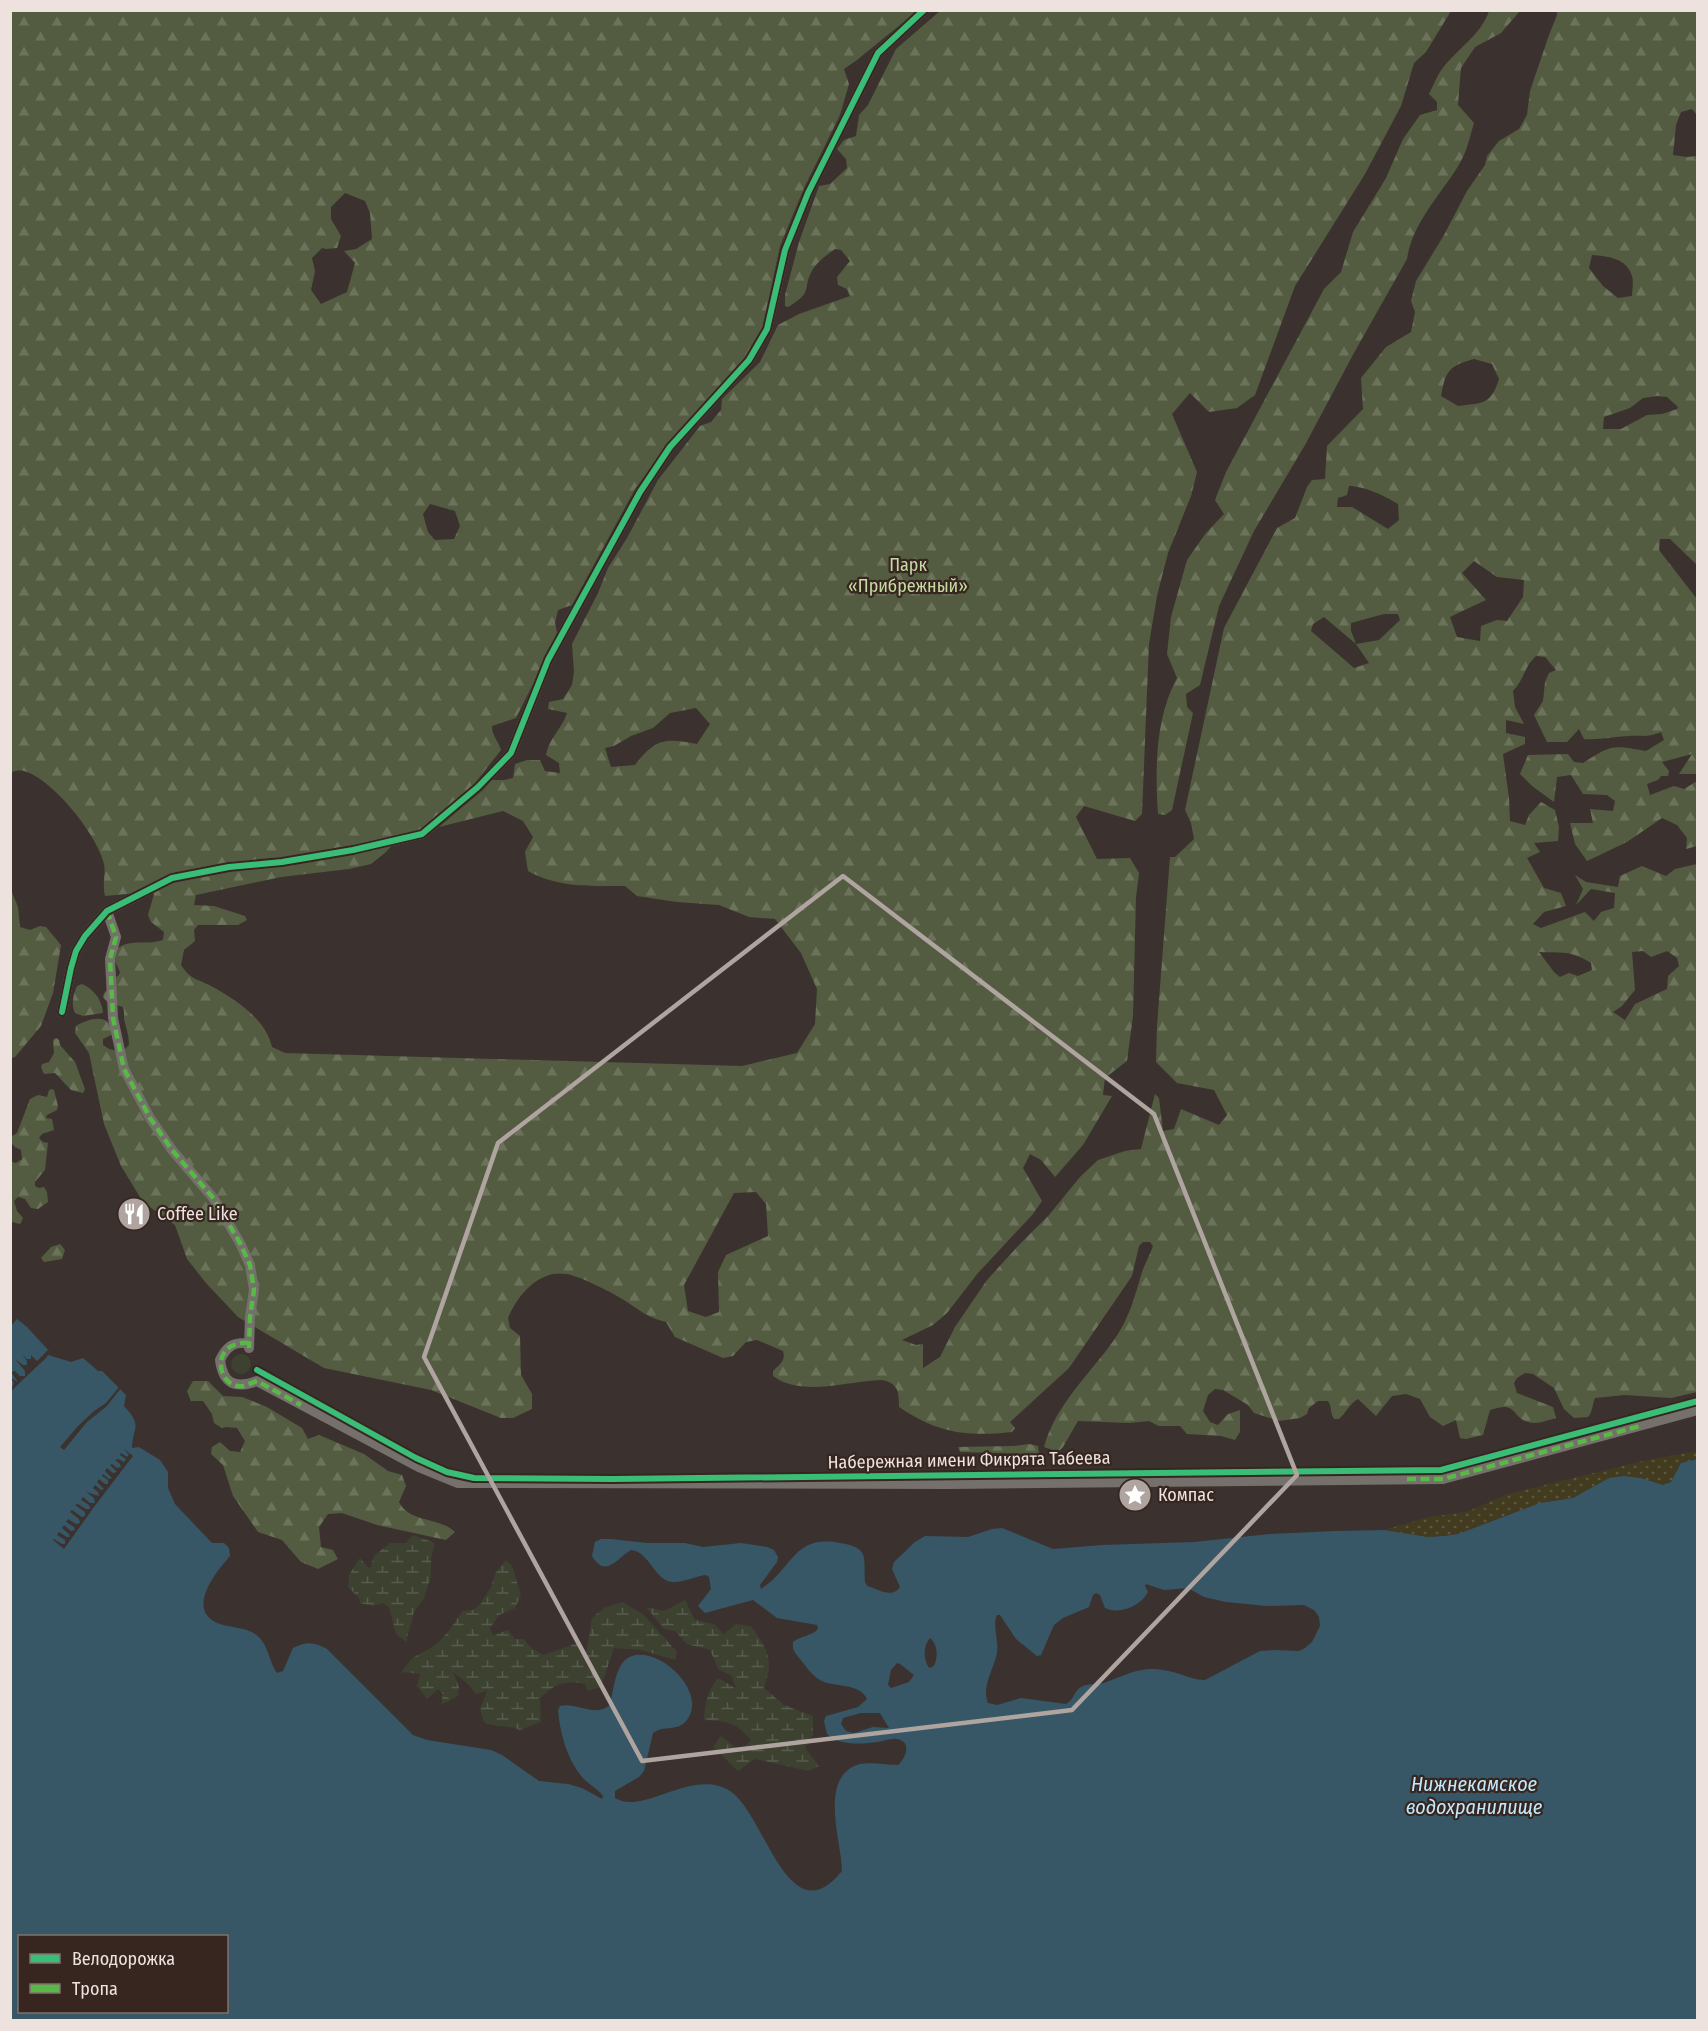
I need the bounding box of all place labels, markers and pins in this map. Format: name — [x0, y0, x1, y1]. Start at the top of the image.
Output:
restaurant icon: Coffee Like — [116, 1196, 152, 1232]
place label: Coffee Like — [157, 1203, 238, 1225]
place icon: Компас — [1117, 1477, 1153, 1513]
place label: Компас — [1158, 1484, 1214, 1506]

